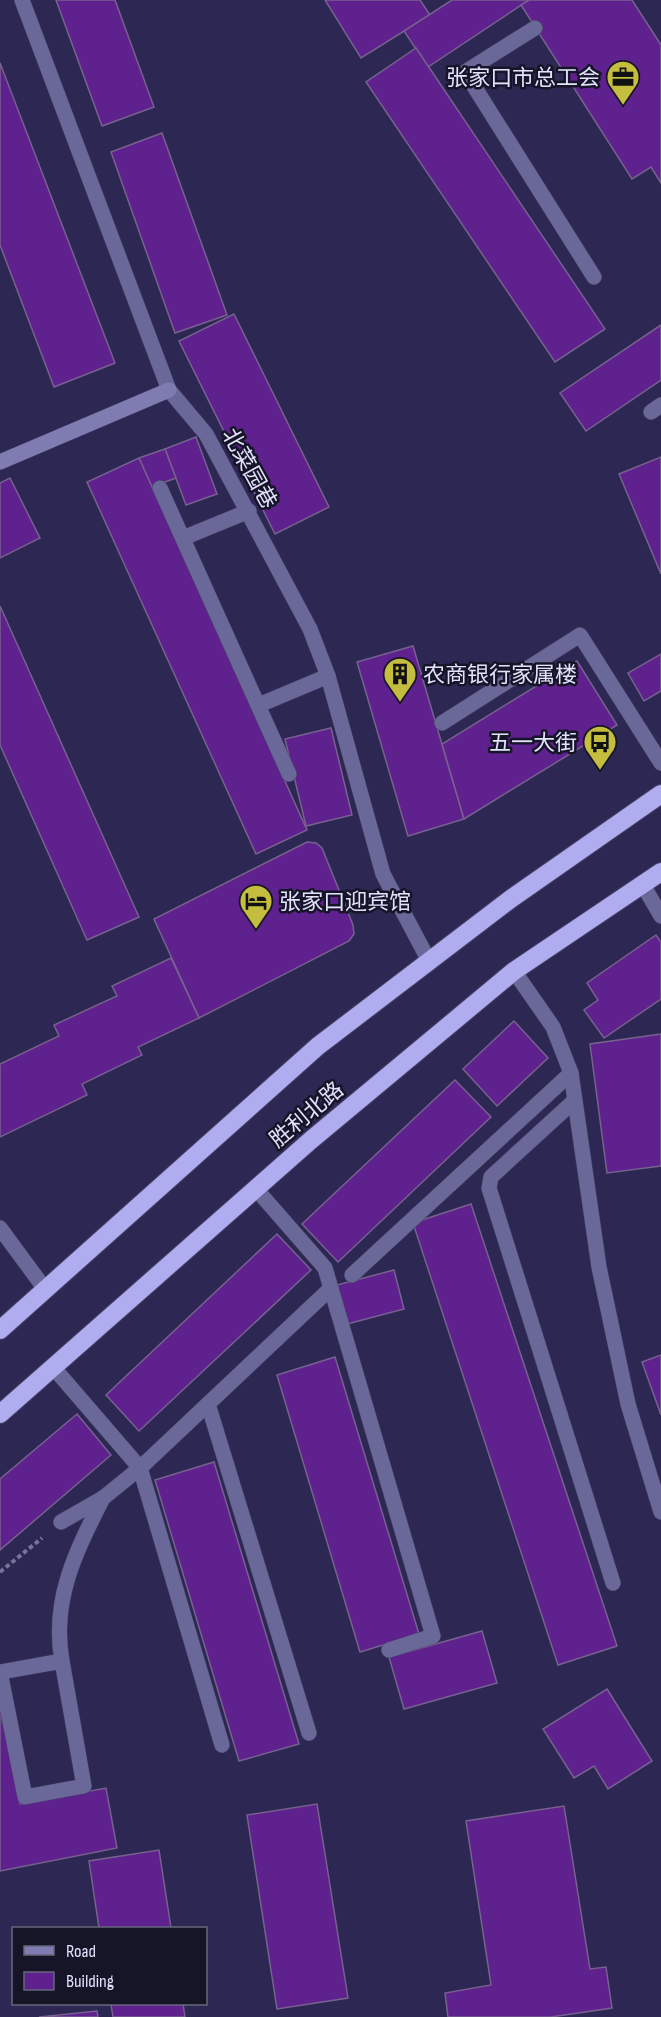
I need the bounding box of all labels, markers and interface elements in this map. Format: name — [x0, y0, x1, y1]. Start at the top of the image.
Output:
office icon: 张家口市总工会 — [605, 59, 641, 106]
place label: 张家口市总工会 — [446, 65, 600, 92]
street label: 北菜园巷 — [216, 424, 282, 514]
building icon: 农商银行家属楼 — [382, 656, 418, 703]
place label: 农商银行家属楼 — [423, 662, 577, 689]
bus stop icon: 五一大街 — [582, 724, 618, 771]
place label: 五一大街 — [489, 730, 577, 757]
hotel icon: 张家口迎宾馆 — [238, 883, 274, 930]
place label: 张家口迎宾馆 — [279, 889, 411, 916]
street label: 胜利北路 — [265, 1077, 349, 1154]
legend — [12, 1927, 207, 2005]
text: Road — [66, 1941, 96, 1962]
text: Building — [66, 1971, 114, 1992]

